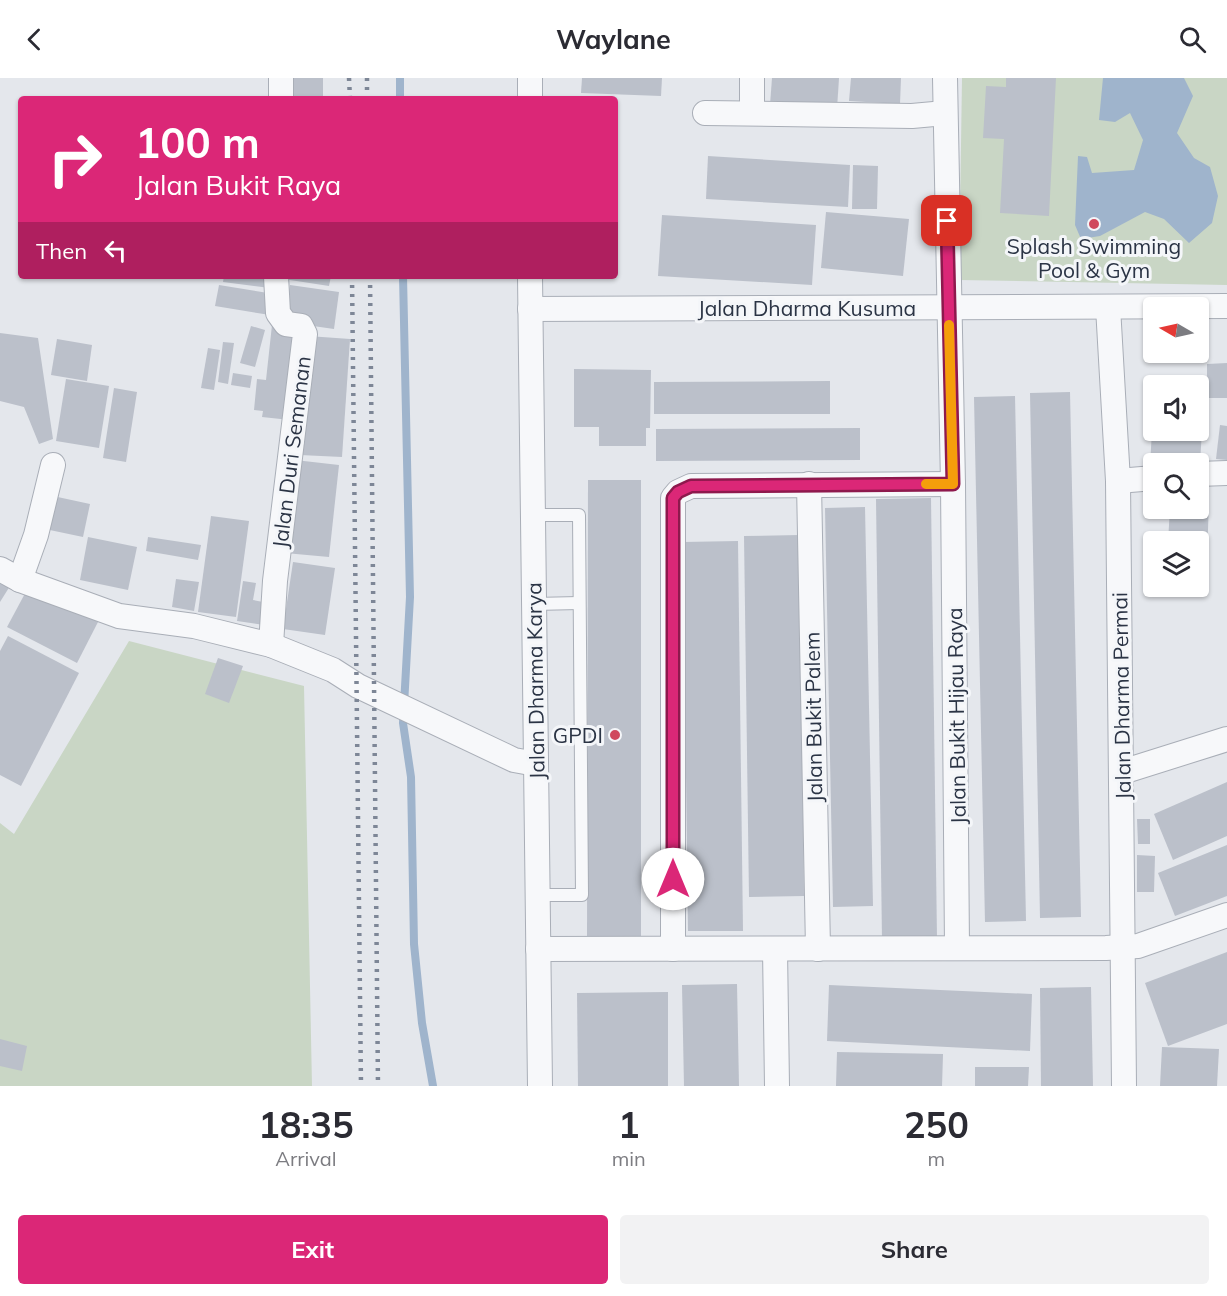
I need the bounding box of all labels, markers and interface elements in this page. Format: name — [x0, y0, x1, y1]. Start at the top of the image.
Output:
text: Waylane — [556, 22, 671, 56]
icon: back — [18, 23, 51, 56]
icon: search — [1176, 23, 1209, 56]
text: 100 m — [135, 116, 260, 169]
icon: right — [36, 120, 114, 198]
text: Jalan Bukit Raya — [135, 168, 341, 202]
pin — [921, 195, 972, 246]
icon: arrive — [930, 204, 963, 237]
marker: Splash Swimming Pool & Gym — [1087, 217, 1101, 231]
place label: Splash Swimming Pool & Gym — [1007, 233, 1181, 283]
icon: left — [99, 234, 132, 267]
text: Then — [36, 237, 87, 265]
street label: Jalan Dharma Kusuma — [698, 295, 916, 321]
north arrow — [1143, 297, 1209, 363]
map controls — [1143, 297, 1209, 597]
street label: Jalan Duri Semanan — [266, 354, 316, 550]
button: sound — [1143, 375, 1209, 441]
button: search — [1143, 453, 1209, 519]
button: layers — [1143, 531, 1209, 597]
street label: Jalan Dharma Karya — [520, 582, 550, 780]
street label: Jalan Dharma Permai — [1106, 592, 1136, 800]
street label: Jalan Bukit Hijau Raya — [941, 607, 971, 825]
street label: Jalan Bukit Palem — [799, 632, 827, 802]
place label: GPDI — [553, 722, 603, 748]
marker: GPDI — [608, 728, 622, 742]
position arrow — [641, 847, 705, 911]
text: 18:35 — [258, 1102, 354, 1147]
text: 1 — [618, 1102, 640, 1147]
text: 250 — [904, 1102, 969, 1147]
text: Arrival — [275, 1146, 336, 1171]
text: min — [612, 1146, 646, 1171]
text: m — [928, 1146, 945, 1171]
button: Exit — [18, 1215, 608, 1284]
button: Share — [620, 1215, 1209, 1284]

